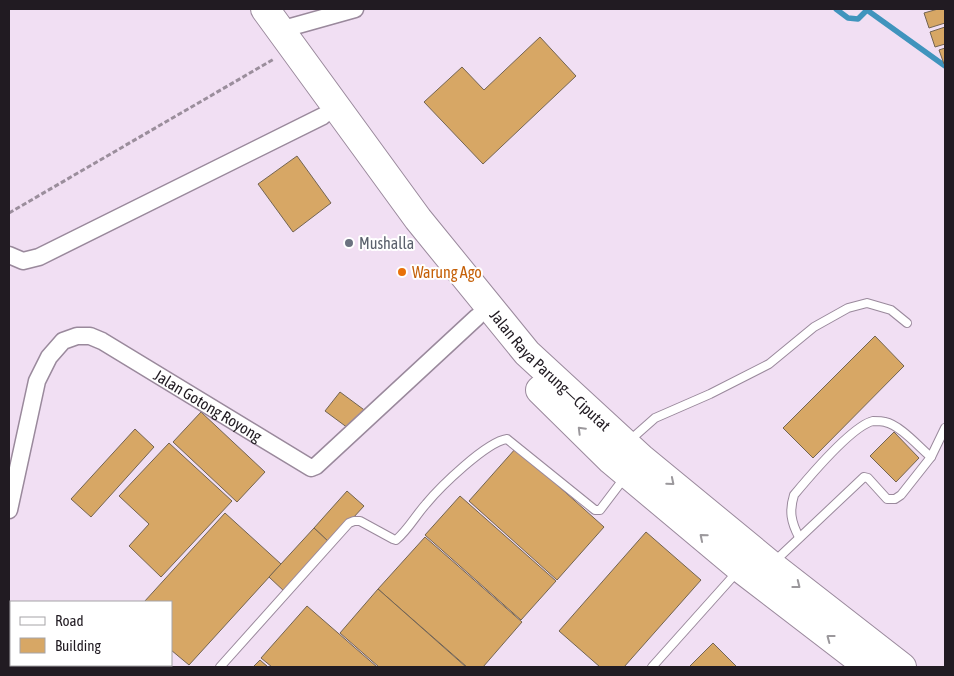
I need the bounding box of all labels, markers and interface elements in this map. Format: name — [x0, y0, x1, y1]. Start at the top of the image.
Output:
place label: Mushalla — [359, 234, 414, 252]
marker: Mushalla — [343, 237, 355, 249]
place label: Warung Ago — [412, 263, 482, 282]
marker: Warung Ago — [396, 266, 408, 278]
street label: Jalan Raya Parung—Ciputat — [486, 306, 614, 435]
street label: Jalan Gotong Royong — [151, 366, 265, 446]
one-way arrow — [578, 427, 587, 436]
one-way arrow — [665, 477, 674, 485]
one-way arrow — [699, 534, 708, 543]
one-way arrow — [791, 579, 801, 588]
legend — [10, 601, 172, 666]
text: Road — [55, 612, 84, 629]
one-way arrow — [827, 635, 836, 643]
text: Building — [55, 637, 101, 654]

